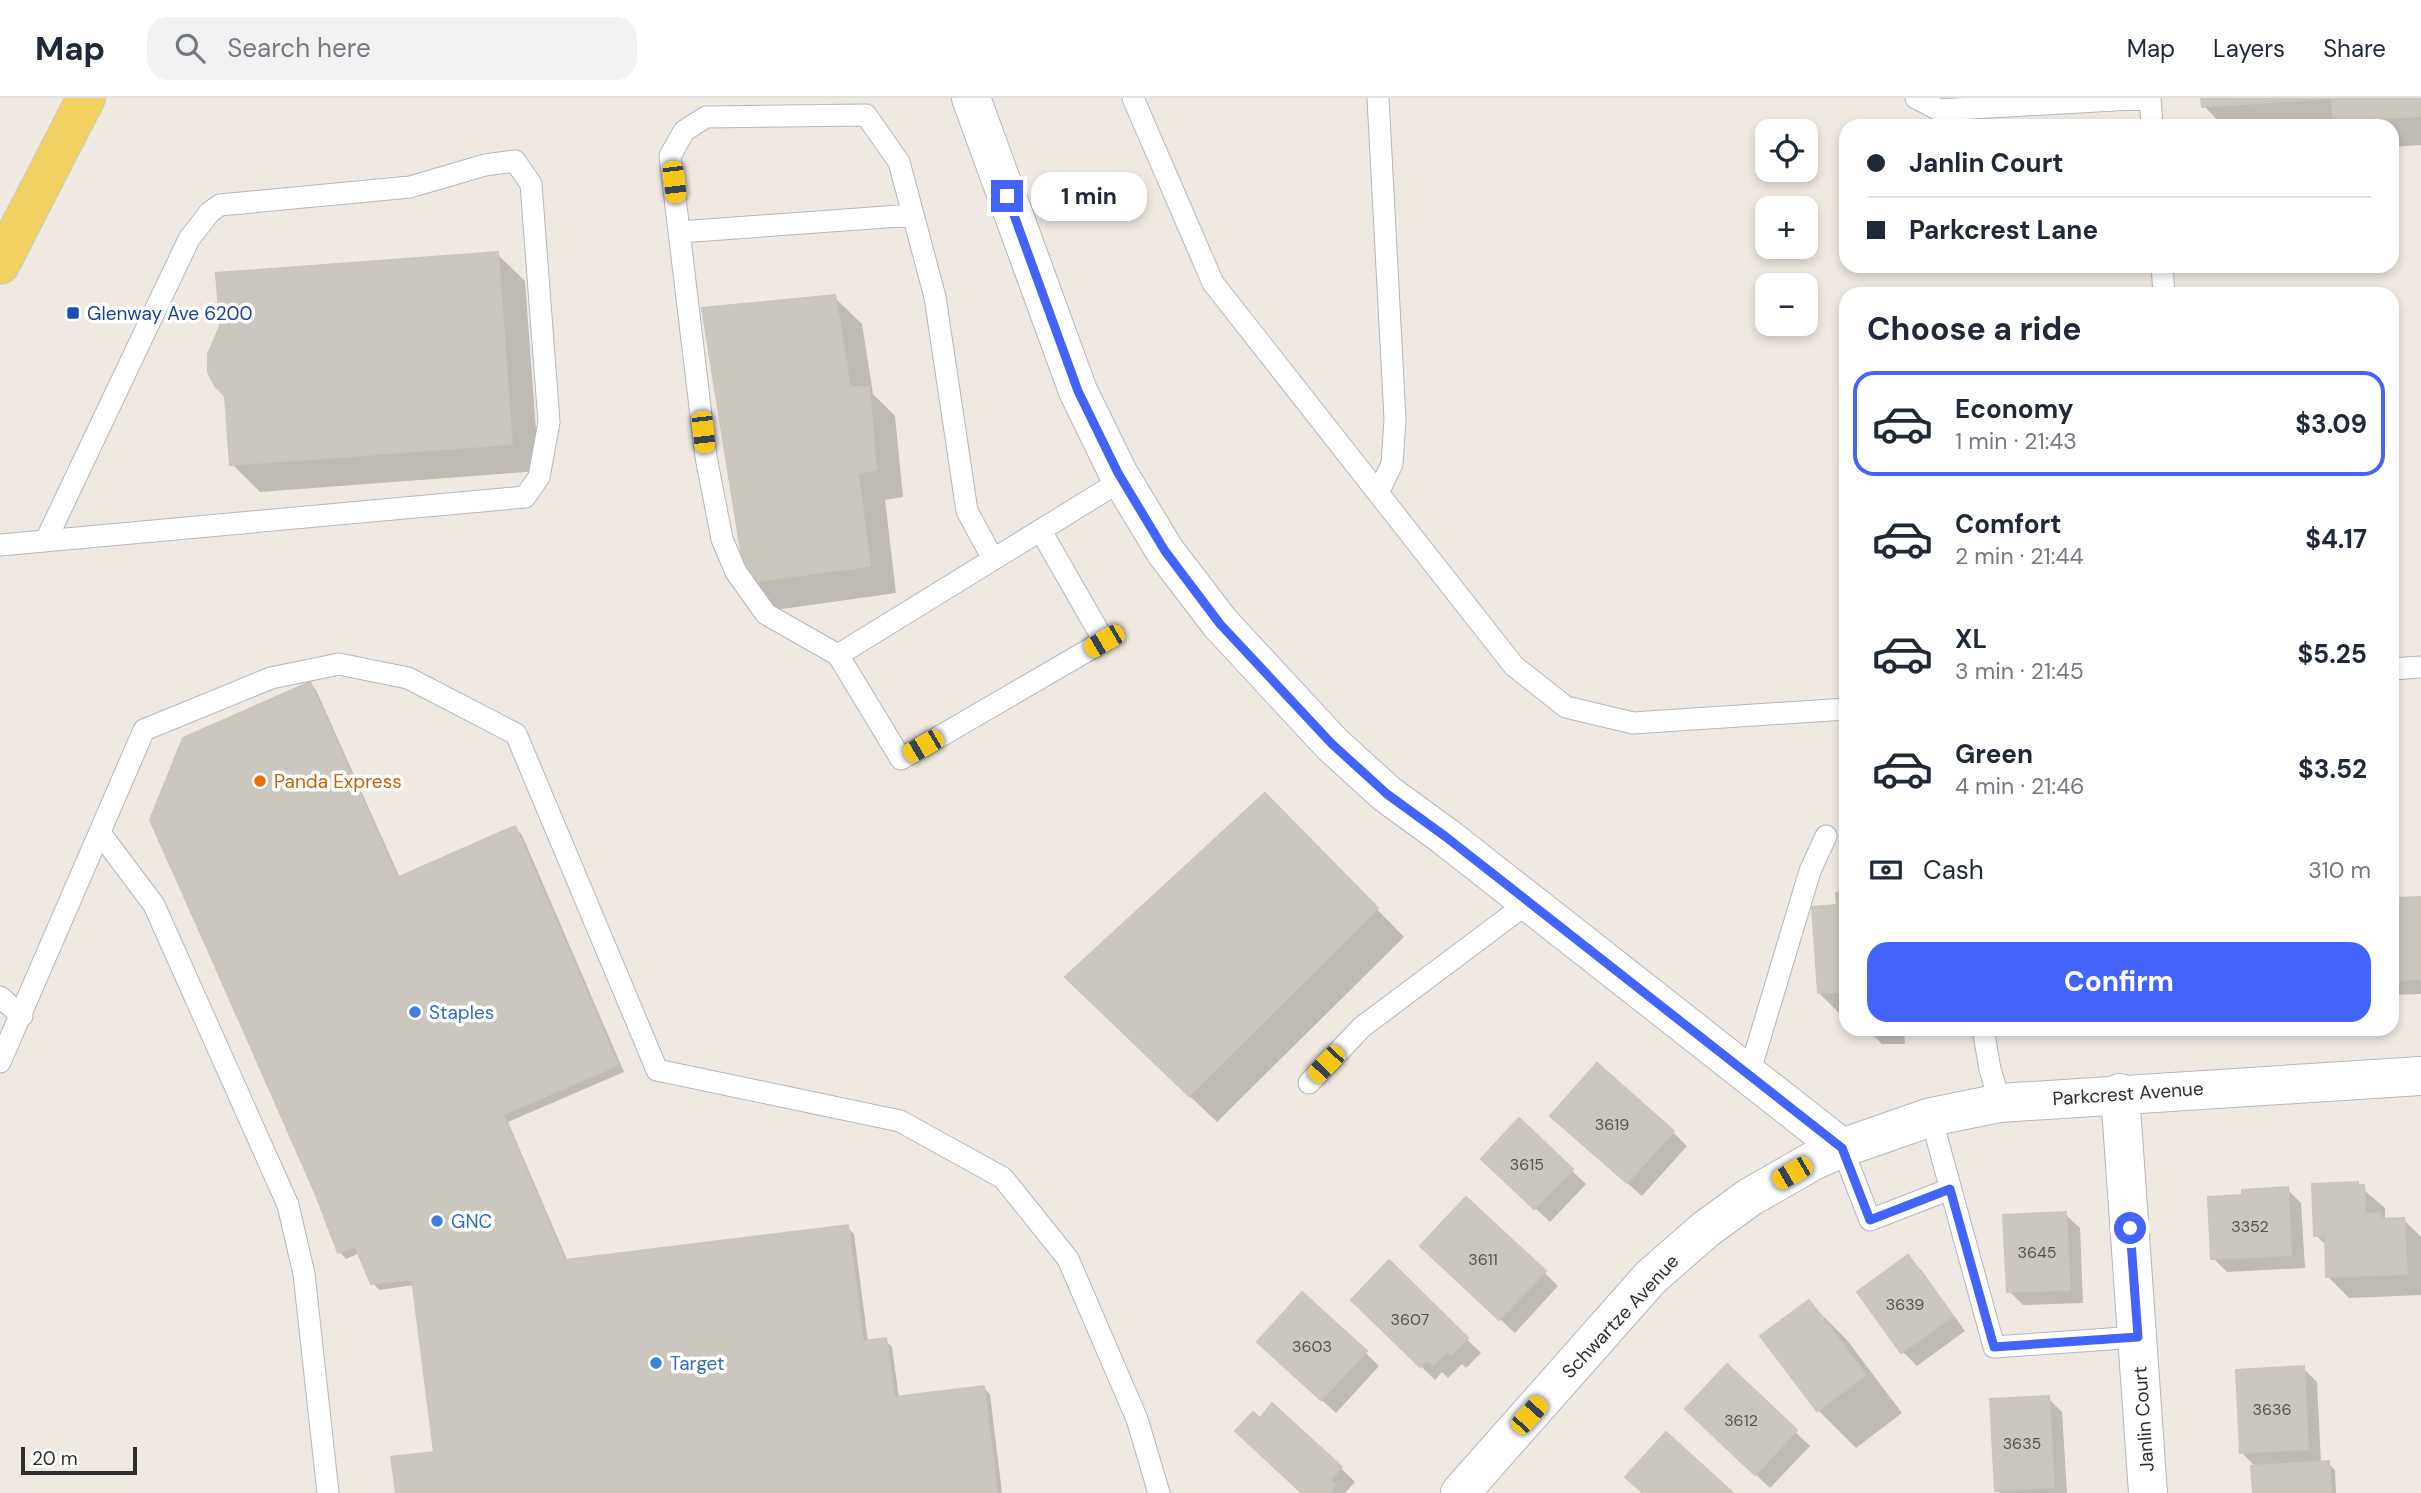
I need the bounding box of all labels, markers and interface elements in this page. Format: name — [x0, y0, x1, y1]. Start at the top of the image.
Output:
search box — [147, 17, 637, 80]
text: Map — [35, 27, 105, 70]
icon: search — [171, 29, 209, 67]
text: Search here — [227, 31, 371, 65]
text: Map — [2127, 33, 2175, 64]
text: Layers — [2213, 33, 2285, 64]
text: Share — [2323, 33, 2386, 64]
map controls — [1755, 119, 1818, 336]
button: locate — [1755, 119, 1818, 182]
text: Janlin Court — [1909, 146, 2064, 180]
car — [662, 160, 687, 204]
callout: 1 min — [1032, 172, 1147, 220]
route end — [991, 180, 1023, 212]
text: 1 min — [1061, 181, 1117, 211]
button: + — [1755, 196, 1818, 259]
text: Parkcrest Lane — [1909, 213, 2098, 247]
button: − — [1755, 273, 1818, 336]
place label: Glenway Ave 6200 — [87, 301, 252, 326]
marker: Glenway Ave 6200 — [65, 305, 81, 321]
text: Choose a ride — [1867, 308, 2082, 350]
icon: car — [1871, 392, 1934, 455]
text: Economy — [1955, 392, 2073, 426]
text: $3.09 — [2295, 407, 2367, 441]
car — [691, 410, 716, 454]
text: 1 min · 21:43 — [1955, 426, 2077, 456]
icon: car — [1871, 507, 1934, 570]
text: Comfort — [1955, 507, 2061, 541]
text: $4.17 — [2305, 522, 2367, 556]
text: 2 min · 21:44 — [1955, 541, 2083, 571]
car — [1081, 621, 1128, 661]
icon: car — [1871, 622, 1934, 685]
text: XL — [1955, 622, 1987, 656]
text: $5.25 — [2297, 637, 2367, 671]
text: 3 min · 21:45 — [1955, 656, 2084, 686]
car — [900, 726, 947, 766]
icon: car — [1871, 737, 1934, 800]
text: Green — [1955, 737, 2033, 771]
text: $3.52 — [2298, 752, 2367, 786]
place label: Panda Express — [274, 769, 402, 794]
text: 4 min · 21:46 — [1955, 771, 2085, 801]
marker: Panda Express — [252, 773, 268, 789]
icon: cash — [1867, 851, 1905, 889]
text: Cash — [1923, 853, 1984, 887]
text: 310 m — [2308, 855, 2371, 885]
button: Confirm — [1867, 942, 2371, 1022]
place label: Staples — [429, 1000, 494, 1025]
marker: Staples — [407, 1004, 423, 1020]
car — [1304, 1042, 1349, 1086]
street label: Parkcrest Avenue — [2052, 1076, 2204, 1111]
house number: 3619 — [1595, 1114, 1629, 1135]
car — [1769, 1153, 1816, 1193]
house number: 3615 — [1510, 1154, 1544, 1175]
place label: GNC — [451, 1209, 492, 1234]
route start — [2114, 1212, 2146, 1244]
marker: GNC — [429, 1213, 445, 1229]
house number: 3352 — [2231, 1216, 2269, 1237]
house number: 3645 — [2018, 1242, 2056, 1263]
house number: 3611 — [1468, 1249, 1498, 1270]
street label: Schwartze Avenue — [1556, 1249, 1684, 1384]
house number: 3639 — [1886, 1294, 1924, 1315]
house number: 3607 — [1391, 1309, 1429, 1330]
house number: 3603 — [1292, 1336, 1332, 1357]
place label: Target — [670, 1351, 725, 1376]
marker: Target — [648, 1355, 664, 1371]
street label: Janlin Court — [2127, 1365, 2160, 1473]
car — [1508, 1392, 1551, 1438]
house number: 3636 — [2252, 1399, 2292, 1420]
house number: 3612 — [1724, 1410, 1758, 1431]
house number: 3635 — [2003, 1433, 2041, 1454]
scale bar — [21, 1444, 136, 1476]
text: 20 m — [32, 1446, 78, 1471]

